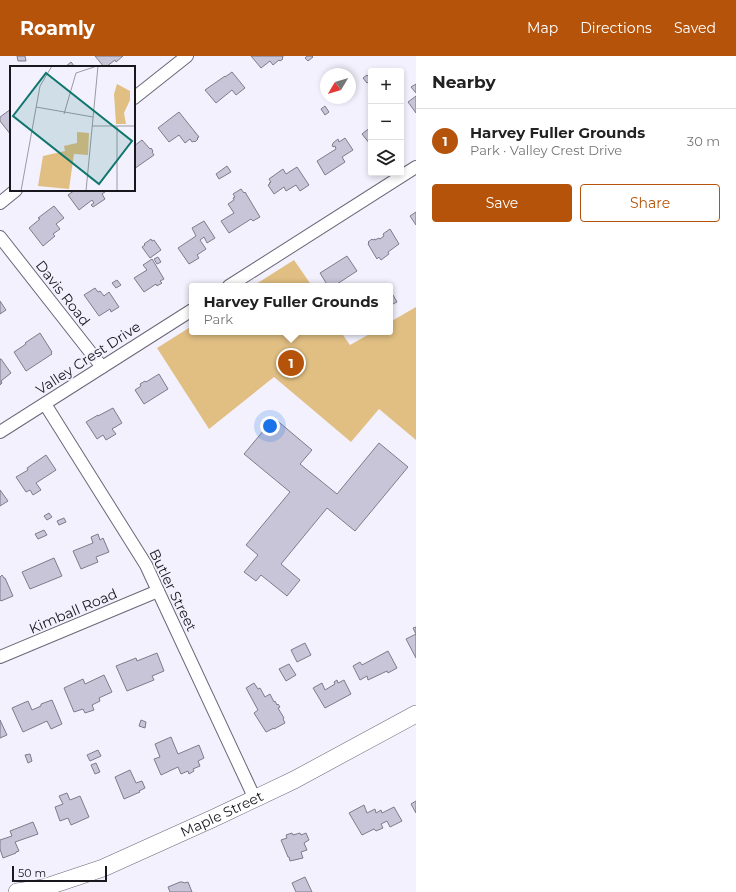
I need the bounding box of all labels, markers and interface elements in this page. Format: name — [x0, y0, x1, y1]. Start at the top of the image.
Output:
text: Roamly — [20, 17, 95, 40]
text: Map — [527, 19, 558, 37]
text: Directions — [580, 19, 652, 37]
text: Saved — [674, 19, 716, 37]
inset map — [10, 66, 135, 191]
north arrow — [320, 68, 356, 104]
map controls — [368, 68, 404, 176]
button: + — [368, 68, 404, 104]
text: Nearby — [432, 72, 496, 92]
button: − — [368, 104, 404, 140]
text: Harvey Fuller Grounds — [470, 123, 645, 142]
text: 1 — [442, 133, 448, 149]
text: 30 m — [687, 133, 720, 149]
button: layers — [368, 140, 404, 176]
text: Park · Valley Crest Drive — [470, 142, 622, 158]
button: Save — [432, 184, 572, 222]
button: Share — [580, 184, 720, 222]
street label: Davis Road — [32, 257, 94, 329]
popup — [189, 283, 393, 335]
text: Harvey Fuller Grounds — [203, 292, 379, 311]
text: Park — [203, 311, 233, 327]
street label: Valley Crest Drive — [32, 317, 144, 399]
pin: 1 — [278, 348, 304, 378]
your location — [260, 416, 280, 436]
street label: Butler Street — [145, 546, 201, 634]
street label: Kimball Road — [26, 584, 120, 638]
street label: Maple Street — [177, 787, 266, 841]
scale bar — [12, 864, 107, 883]
text: 50 m — [18, 866, 46, 880]

